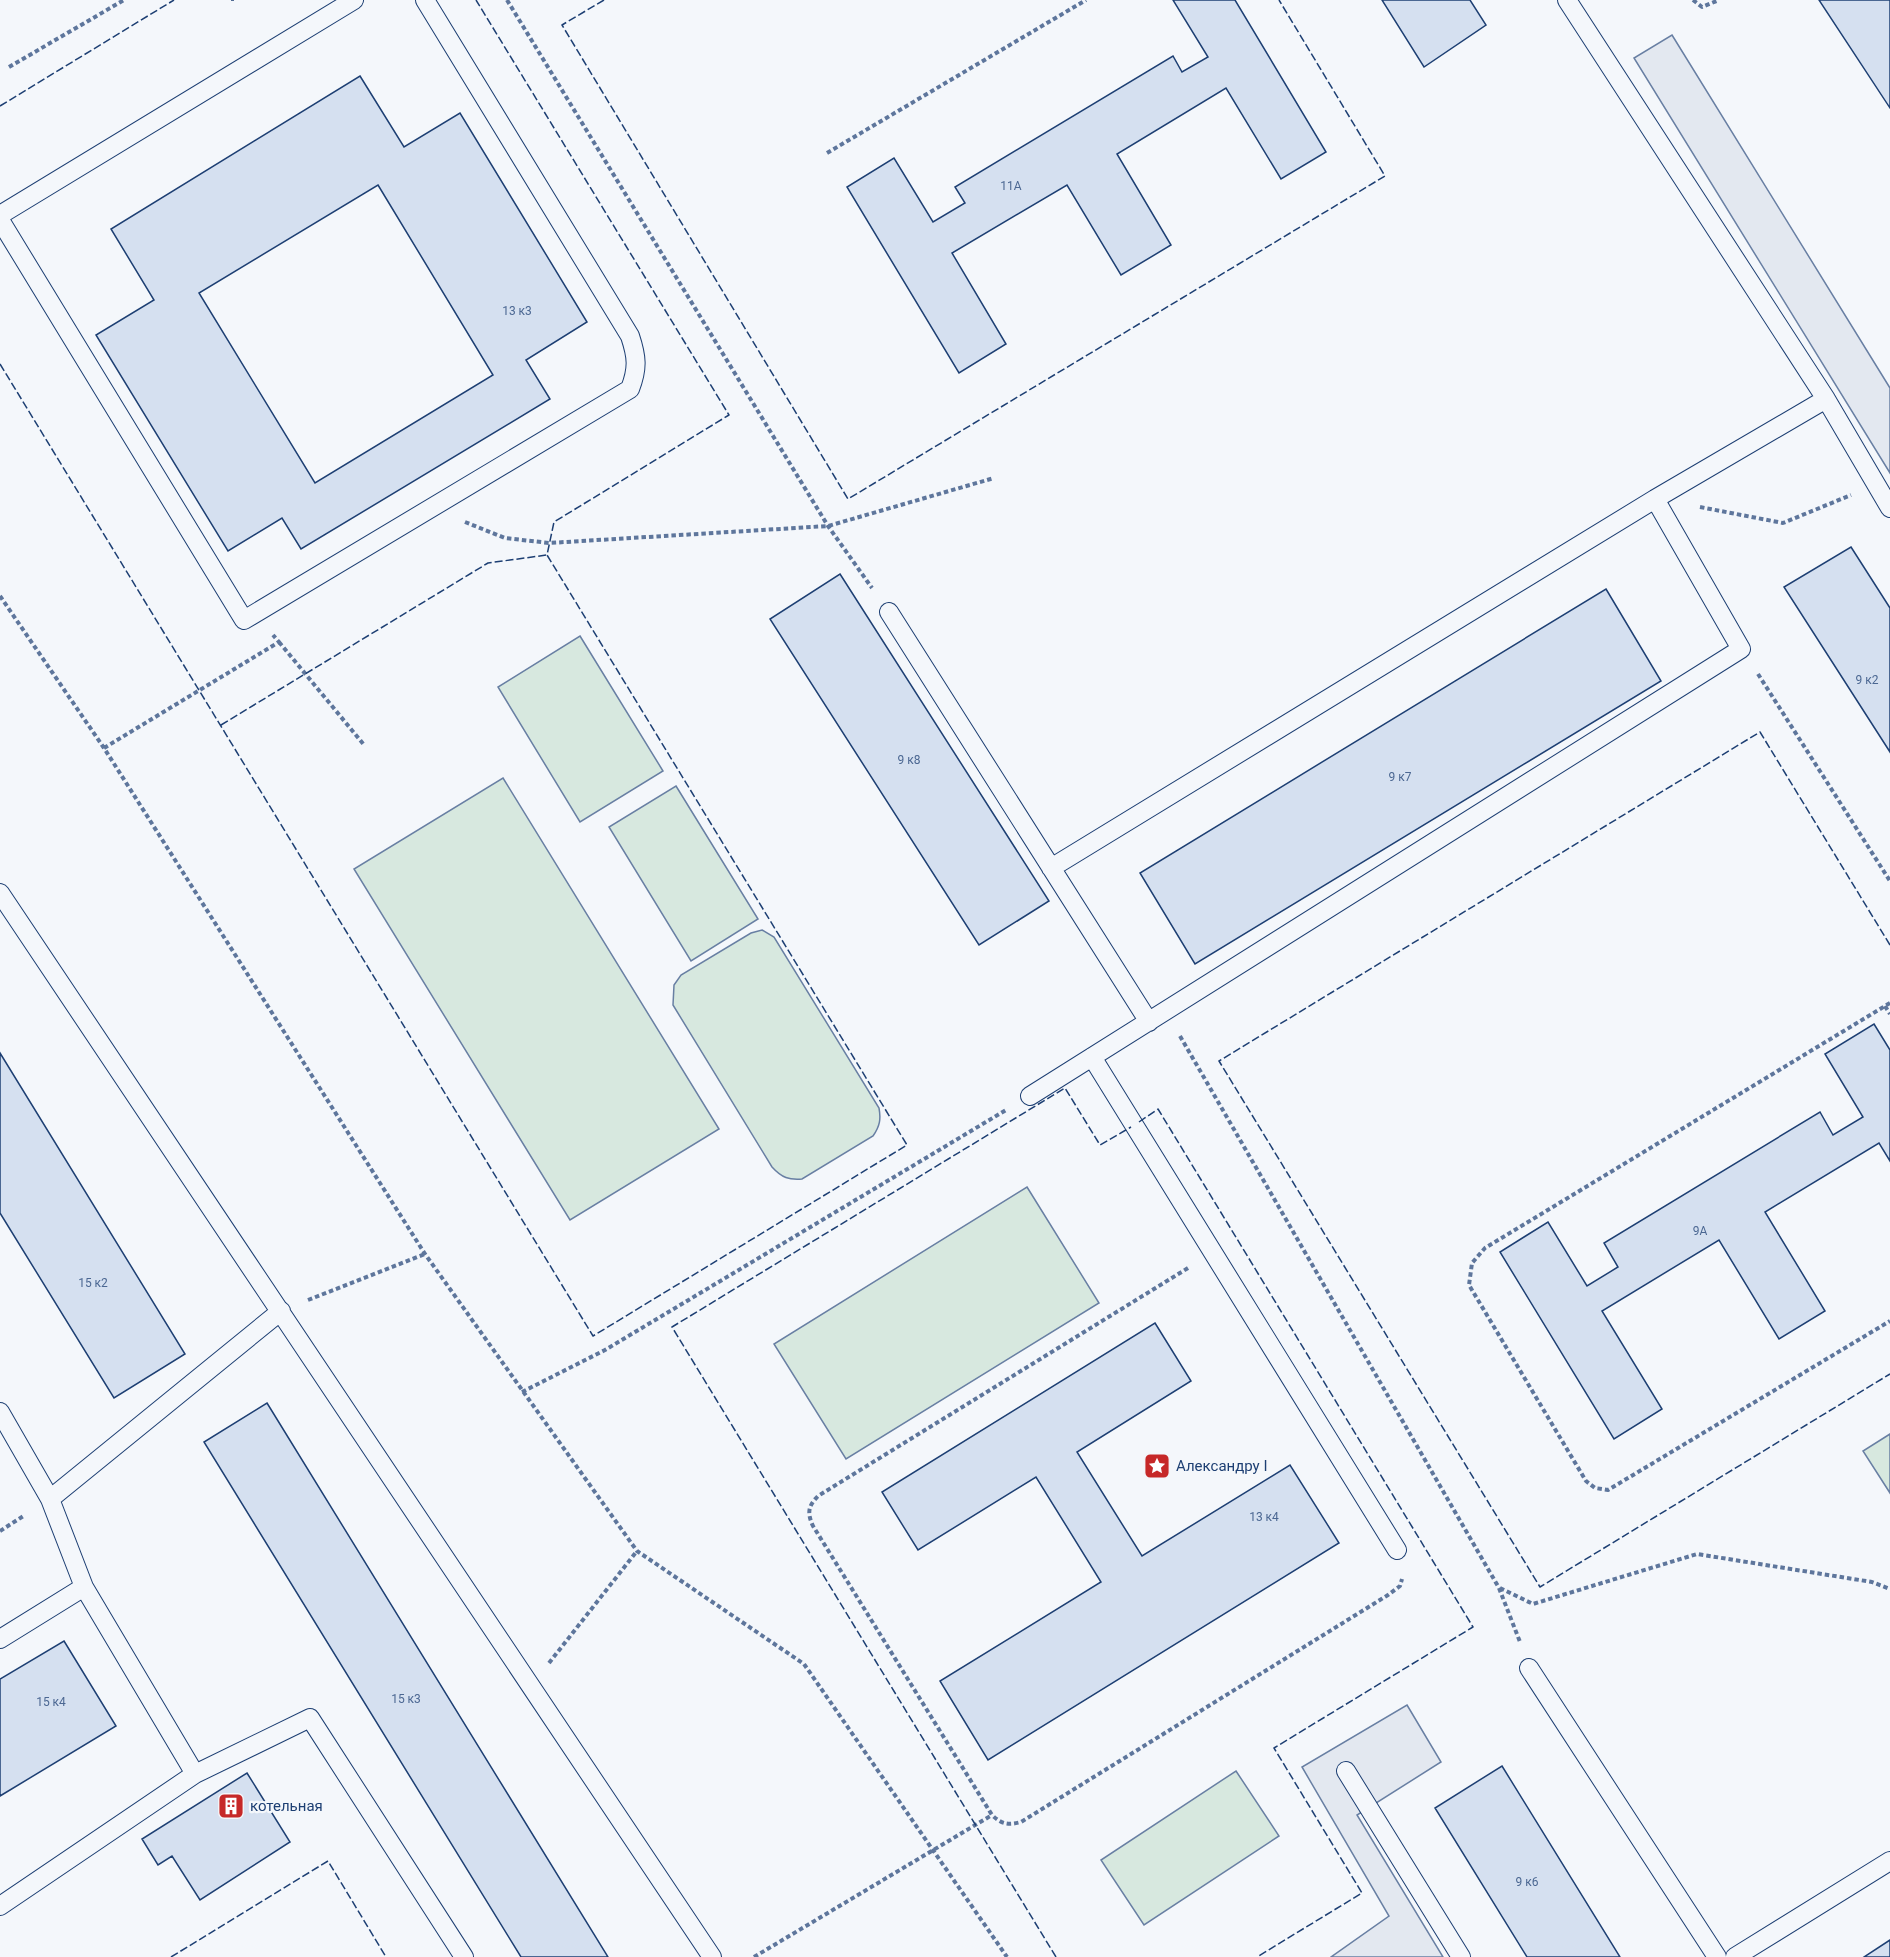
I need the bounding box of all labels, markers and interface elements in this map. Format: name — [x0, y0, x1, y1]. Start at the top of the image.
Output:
house number: 11А — [1000, 179, 1022, 193]
house number: 13 к3 — [502, 304, 532, 318]
house number: 9 к2 — [1856, 673, 1879, 687]
house number: 9 к8 — [898, 753, 921, 767]
house number: 9 к7 — [1389, 770, 1412, 784]
house number: 9А — [1693, 1224, 1707, 1238]
house number: 15 к2 — [78, 1276, 108, 1290]
place icon: Александру I — [1142, 1451, 1172, 1481]
place label: Александру I — [1176, 1457, 1268, 1475]
house number: 13 к4 — [1249, 1510, 1279, 1524]
house number: 15 к3 — [391, 1692, 421, 1706]
house number: 15 к4 — [36, 1695, 66, 1709]
building icon: котельная — [216, 1791, 246, 1821]
place label: котельная — [250, 1797, 323, 1815]
house number: 9 к6 — [1516, 1875, 1539, 1889]

